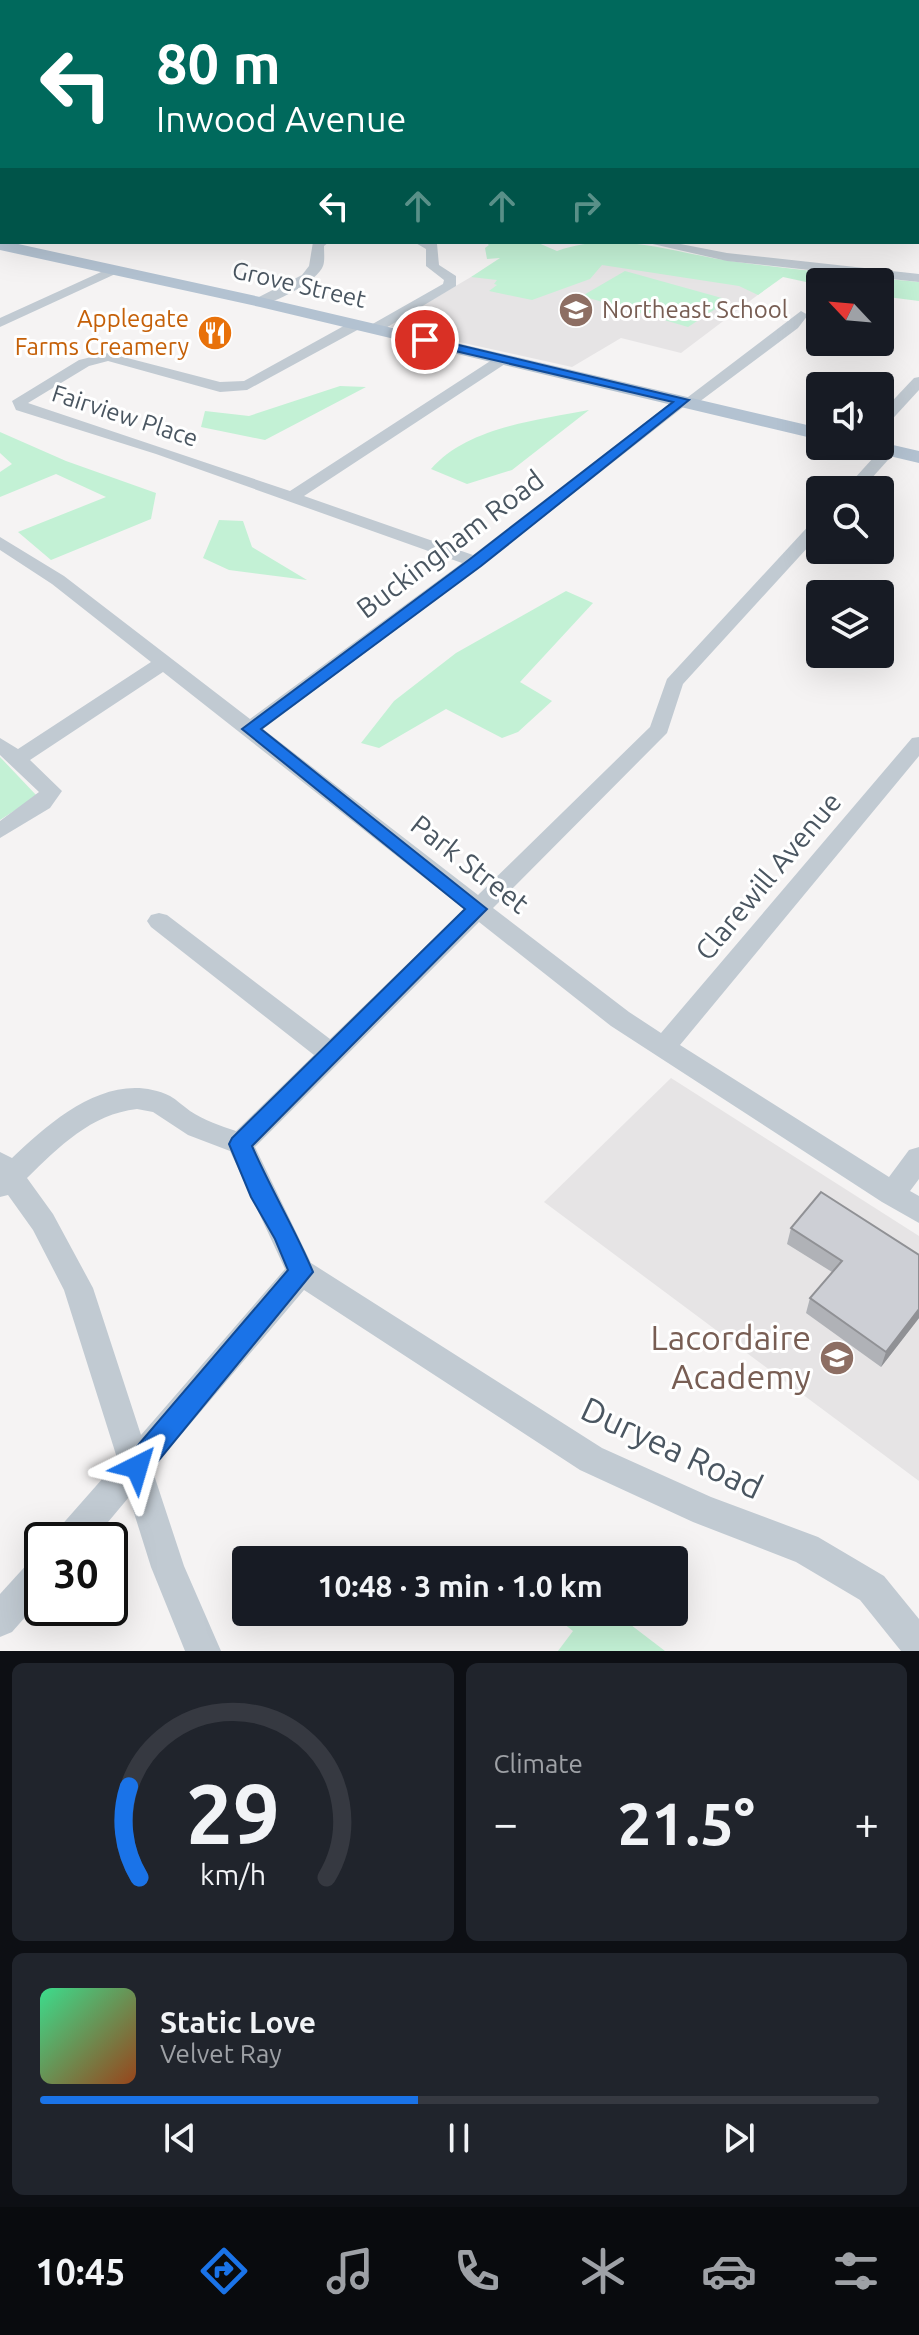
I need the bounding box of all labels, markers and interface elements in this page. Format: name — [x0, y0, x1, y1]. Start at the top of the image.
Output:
icon: left — [24, 32, 128, 136]
text: 80 m — [156, 32, 281, 95]
text: Inwood Avenue — [156, 98, 406, 139]
icon: left — [312, 184, 356, 228]
icon: ahead — [396, 184, 440, 228]
icon: ahead — [480, 184, 524, 228]
icon: right — [564, 184, 608, 228]
street label: Grove Street — [230, 256, 369, 313]
north arrow — [806, 268, 894, 356]
map controls — [806, 268, 894, 668]
school or university icon: Northeast School — [557, 291, 595, 329]
place label: Northeast School — [602, 296, 788, 323]
place label: Applegate Farms Creamery — [15, 305, 189, 360]
pin — [391, 306, 459, 374]
restaurant icon: Applegate Farms Creamery — [196, 314, 234, 352]
icon: arrive — [403, 318, 447, 362]
button: sound — [806, 372, 894, 460]
street label: Fairview Place — [49, 379, 202, 452]
street label: Buckingham Road — [350, 463, 549, 624]
button: search — [806, 476, 894, 564]
button: layers — [806, 580, 894, 668]
street label: Clarewill Avenue — [689, 786, 847, 966]
street label: Park Street — [406, 808, 535, 919]
place label: Lacordaire Academy — [650, 1318, 811, 1395]
school or university icon: Lacordaire Academy — [818, 1339, 856, 1377]
street label: Duryea Road — [576, 1389, 769, 1506]
position arrow — [95, 1425, 179, 1509]
speed limit sign: 30 — [24, 1522, 128, 1626]
text: 10:48 · 3 min · 1.0 km — [317, 1569, 603, 1603]
text: Climate — [494, 1749, 583, 1778]
text: 29 — [186, 1766, 280, 1860]
text: 21.5° — [618, 1789, 755, 1856]
text: − — [494, 1798, 518, 1847]
text: + — [854, 1798, 879, 1847]
text: km/h — [200, 1858, 266, 1890]
text: Static Love — [160, 2005, 316, 2039]
text: Velvet Ray — [160, 2039, 282, 2068]
icon: previous — [158, 2116, 202, 2160]
icon: pause — [437, 2116, 481, 2160]
icon: next — [717, 2116, 761, 2160]
icon: directions — [196, 2243, 252, 2299]
icon: music — [322, 2243, 378, 2299]
icon: phone — [449, 2243, 505, 2299]
icon: climate — [575, 2243, 631, 2299]
icon: car — [701, 2243, 757, 2299]
icon: filters — [828, 2243, 884, 2299]
text: 10:45 — [35, 2251, 125, 2292]

